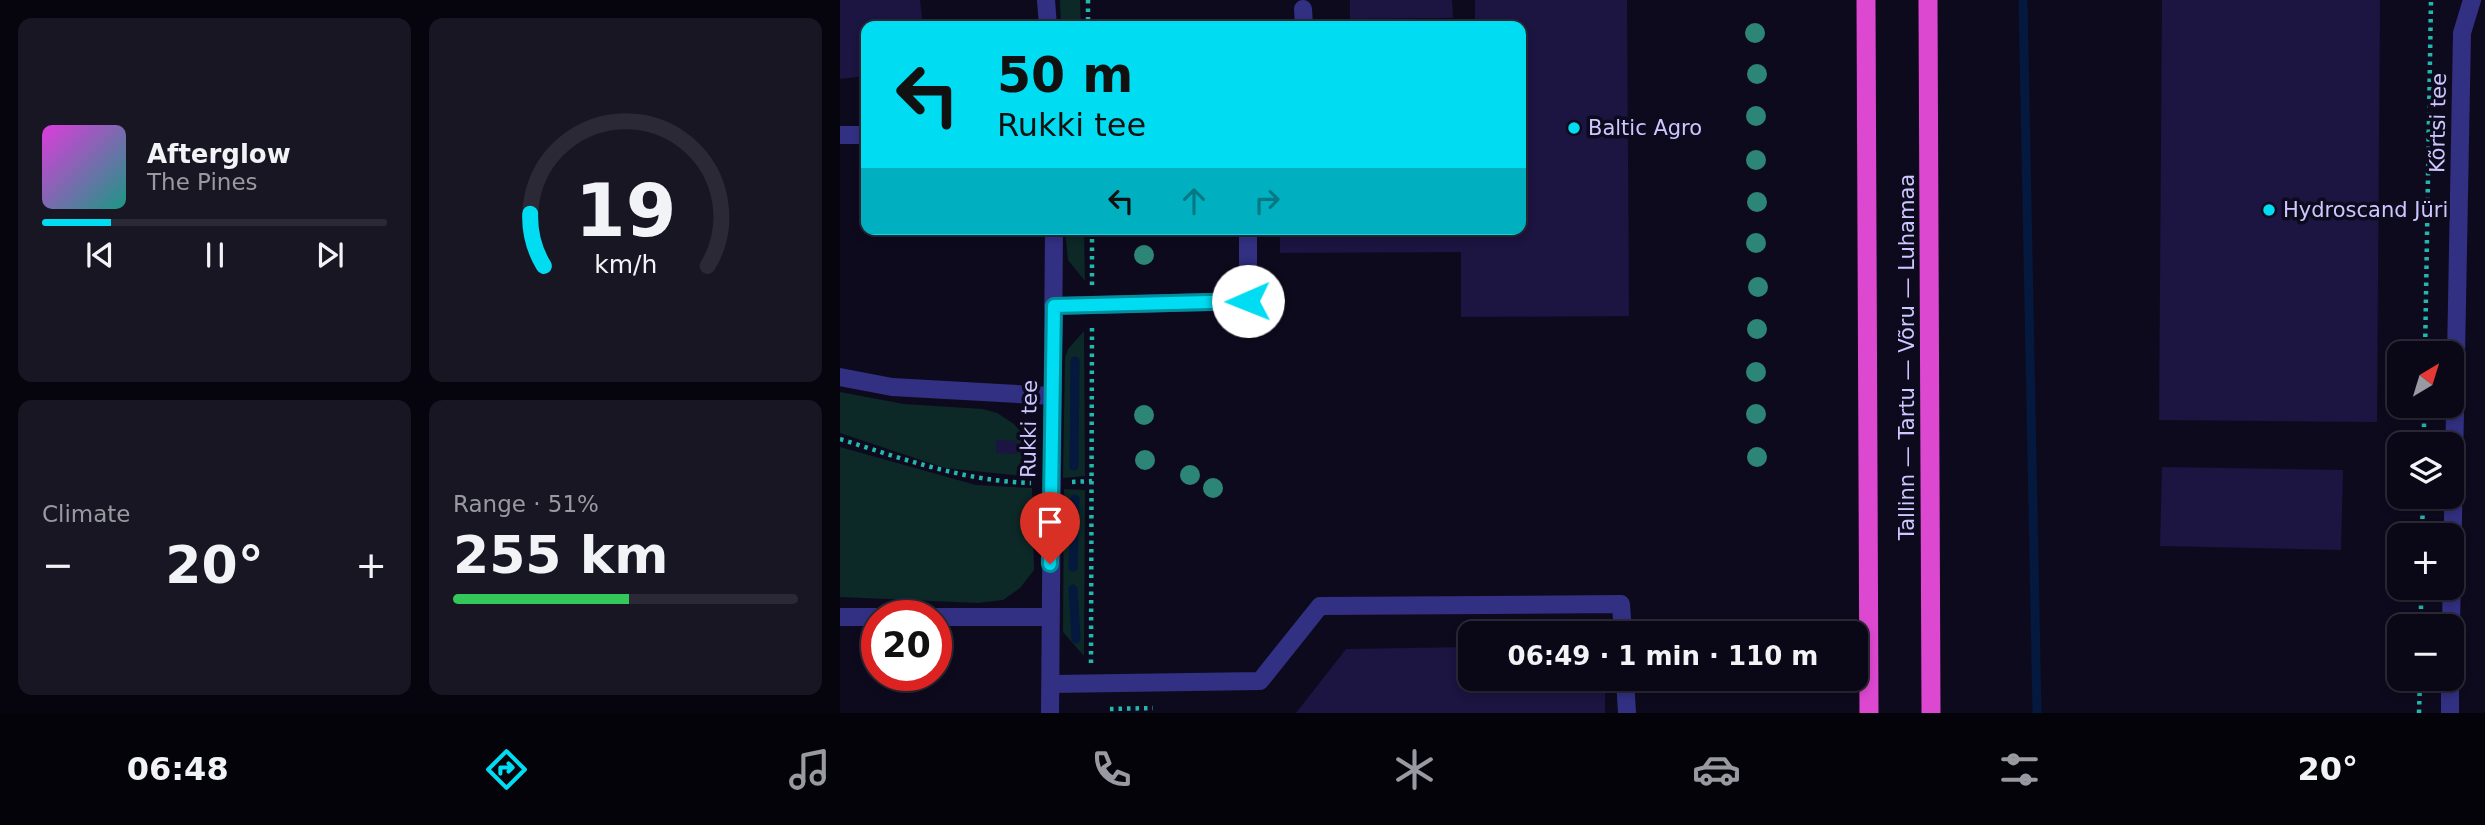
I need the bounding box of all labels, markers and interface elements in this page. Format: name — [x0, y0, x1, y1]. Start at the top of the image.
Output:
text: 50 m — [997, 47, 1133, 104]
icon: left — [882, 49, 973, 140]
street label: Kõrtsi tee — [2425, 73, 2451, 173]
text: Rukki tee — [997, 106, 1146, 144]
place label: Baltic Agro — [1588, 116, 1702, 140]
marker: Baltic Agro — [1566, 120, 1582, 136]
text: Afterglow — [147, 139, 291, 169]
text: 19 — [575, 168, 676, 253]
text: The Pines — [147, 169, 258, 195]
street label: Tallinn — Tartu — Võru — Luhamaa — [1895, 174, 1919, 541]
icon: left — [1102, 182, 1140, 220]
icon: ahead — [1175, 182, 1213, 220]
icon: right — [1248, 182, 1286, 220]
place label: Hydroscand Jüri — [2283, 198, 2448, 222]
marker: Hydroscand Jüri — [2261, 202, 2277, 218]
icon: previous — [81, 236, 119, 274]
icon: pause — [196, 236, 234, 274]
icon: next — [311, 236, 349, 274]
text: km/h — [594, 250, 657, 279]
position arrow — [1211, 264, 1285, 338]
north arrow — [2387, 341, 2464, 418]
map controls — [2387, 341, 2464, 691]
street label: Rukki tee — [1016, 380, 1042, 478]
button: layers — [2387, 432, 2464, 509]
text: Range · 51% — [453, 491, 599, 517]
pin — [1020, 492, 1080, 564]
text: Climate — [42, 501, 131, 527]
icon: arrive — [1031, 503, 1069, 541]
button: + — [2387, 523, 2464, 600]
text: 255 km — [453, 525, 668, 585]
text: 20° — [165, 535, 264, 595]
text: − — [42, 543, 74, 587]
text: + — [355, 543, 387, 587]
speed limit sign: 20 — [861, 600, 952, 691]
button: − — [2387, 614, 2464, 691]
text: 06:49 · 1 min · 110 m — [1508, 641, 1818, 671]
icon: directions — [482, 745, 531, 794]
icon: music — [785, 745, 834, 794]
icon: phone — [1087, 745, 1136, 794]
icon: climate — [1390, 745, 1439, 794]
icon: car — [1692, 745, 1741, 794]
icon: filters — [1995, 745, 2044, 794]
text: 06:48 — [127, 750, 229, 788]
text: 20° — [2298, 750, 2358, 788]

